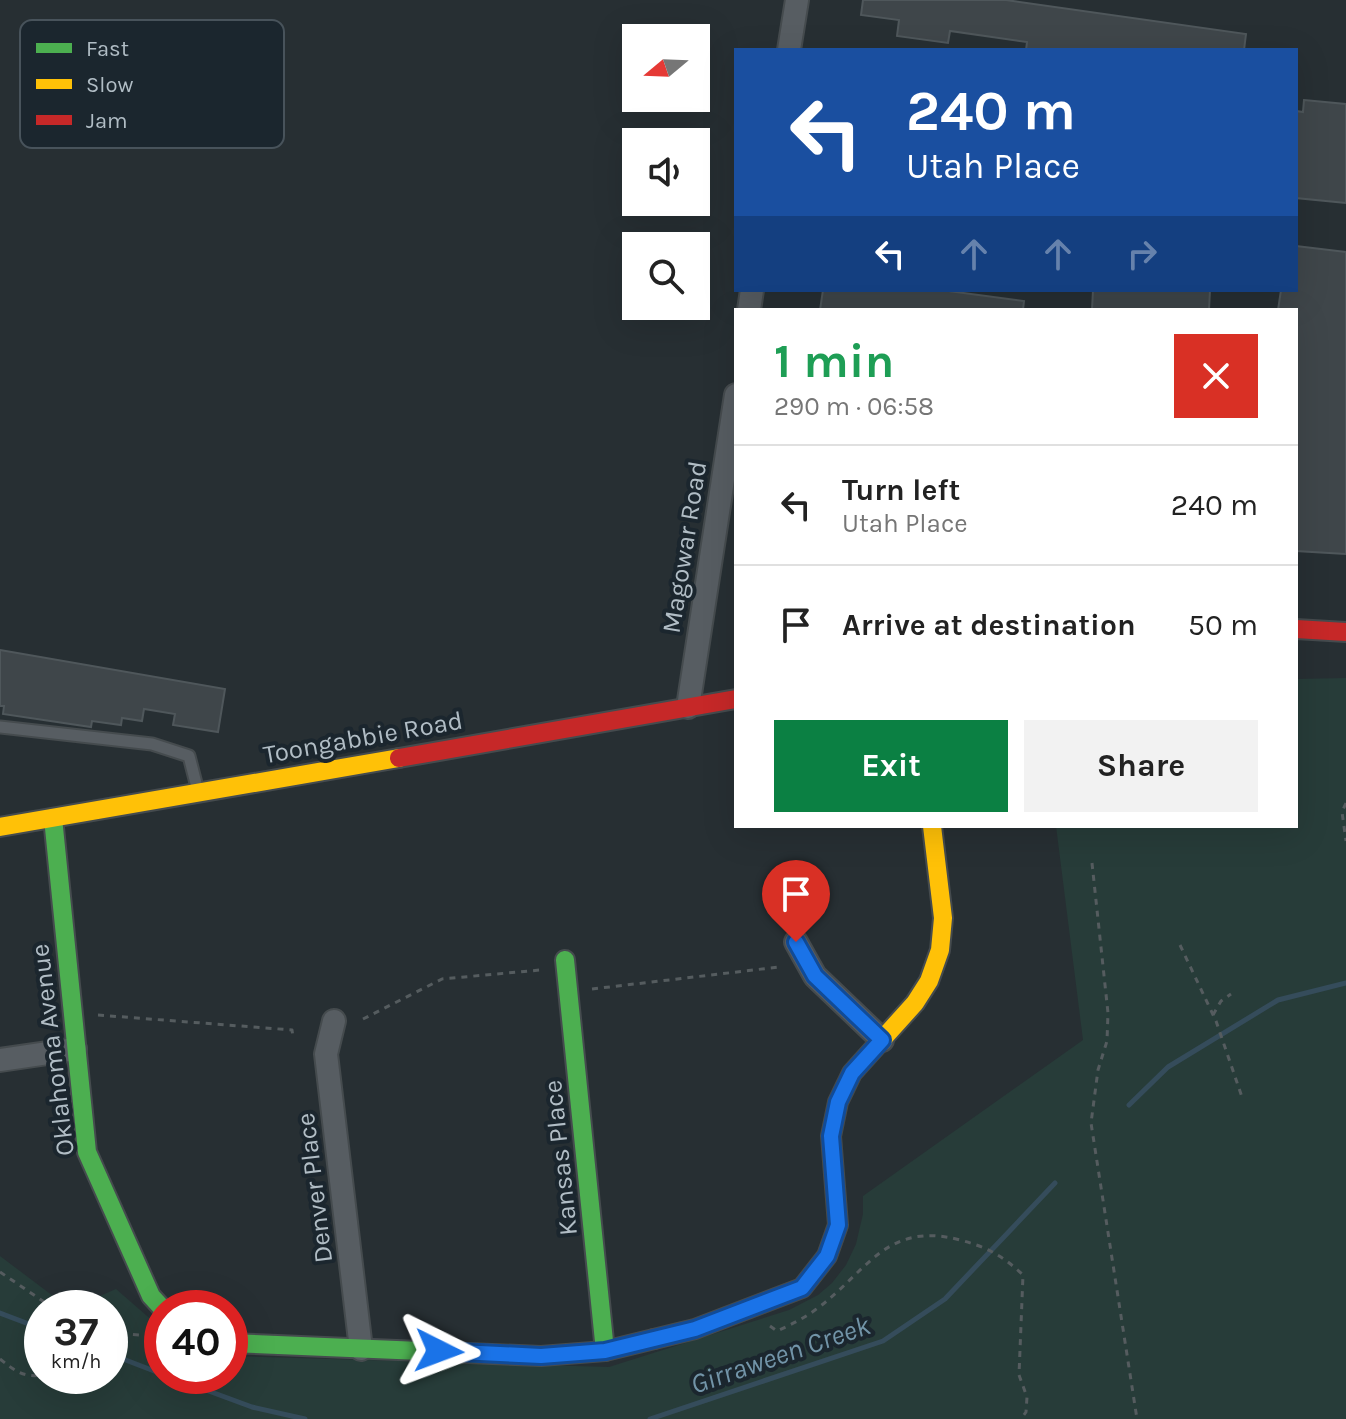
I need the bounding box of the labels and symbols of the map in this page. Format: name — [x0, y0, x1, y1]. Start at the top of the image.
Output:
legend — [20, 20, 284, 148]
north arrow — [622, 24, 710, 112]
text: Fast — [86, 36, 129, 62]
text: Slow — [86, 72, 133, 98]
text: Jam — [86, 108, 128, 134]
street label: Magowar Road — [656, 459, 713, 635]
street label: Toongabbie Road — [261, 705, 465, 770]
pin — [762, 860, 830, 942]
street label: Oklahoma Avenue — [24, 942, 81, 1158]
street label: Kansas Place — [537, 1079, 584, 1237]
street label: Denver Place — [290, 1111, 339, 1265]
speed limit sign: 40 — [144, 1290, 248, 1394]
water label: Girraween Creek — [686, 1308, 875, 1401]
position arrow — [397, 1309, 481, 1393]

